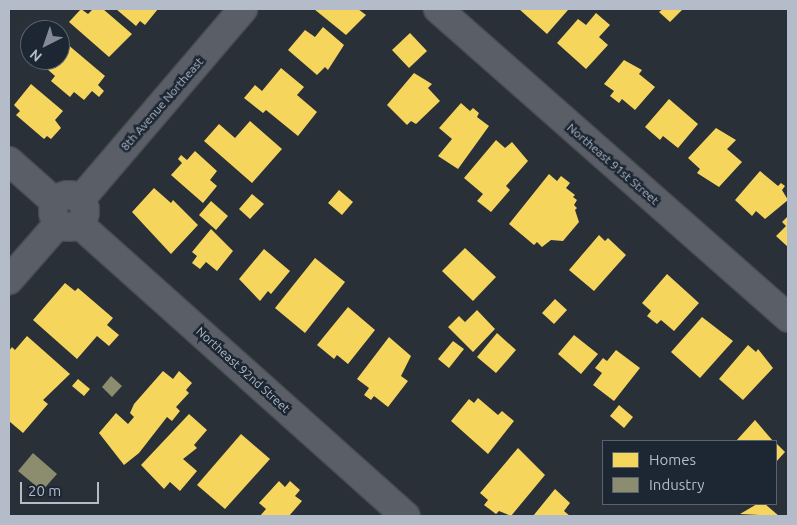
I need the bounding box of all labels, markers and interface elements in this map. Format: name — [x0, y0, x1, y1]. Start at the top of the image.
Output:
north arrow — [20, 20, 70, 70]
text: N — [27, 46, 45, 65]
street label: 8th Avenue Northeast — [118, 54, 206, 154]
street label: Northeast 91st Street — [564, 120, 662, 208]
street label: Northeast 92nd Street — [193, 324, 293, 416]
legend — [602, 440, 777, 505]
text: Homes — [649, 451, 696, 468]
scale bar — [22, 472, 101, 504]
text: Industry — [649, 476, 704, 493]
text: 20 m — [28, 482, 61, 499]

